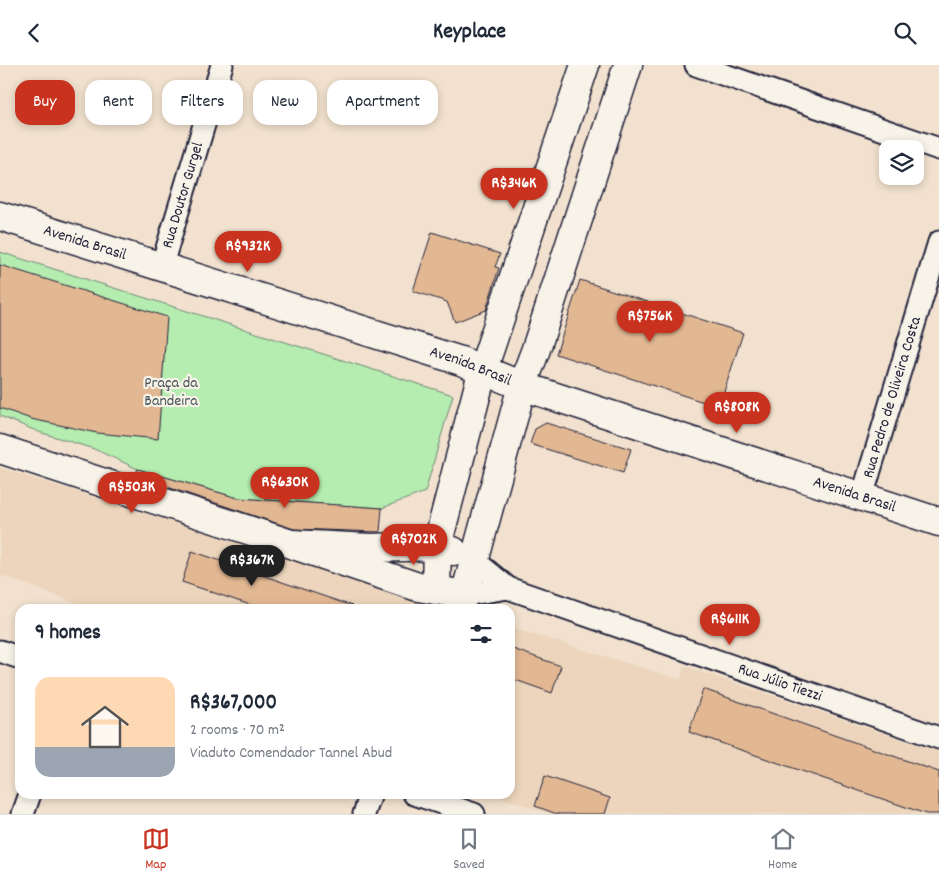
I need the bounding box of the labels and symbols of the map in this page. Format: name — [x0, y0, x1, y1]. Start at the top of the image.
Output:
street label: Rua Doutor Gurgel — [156, 139, 210, 251]
pin: R$346K — [473, 167, 555, 210]
street label: Avenida Brasil — [40, 219, 130, 267]
pin: R$932K — [207, 231, 289, 273]
pin: R$756K — [609, 301, 691, 343]
street label: Rua Pedro de Oliveira Costa — [857, 313, 927, 481]
street label: Avenida Brasil — [427, 340, 515, 392]
park label: Praça da Bandeira — [144, 372, 198, 413]
pin: R$808K — [696, 391, 778, 434]
pin: R$630K — [244, 467, 326, 509]
street label: Avenida Brasil — [810, 470, 899, 519]
pin: R$503K — [91, 471, 173, 514]
pin: R$702K — [373, 523, 455, 566]
pin: R$367K — [211, 545, 293, 587]
pin: R$611K — [689, 603, 771, 646]
street label: Rua Júlio Tiezzi — [735, 657, 825, 708]

